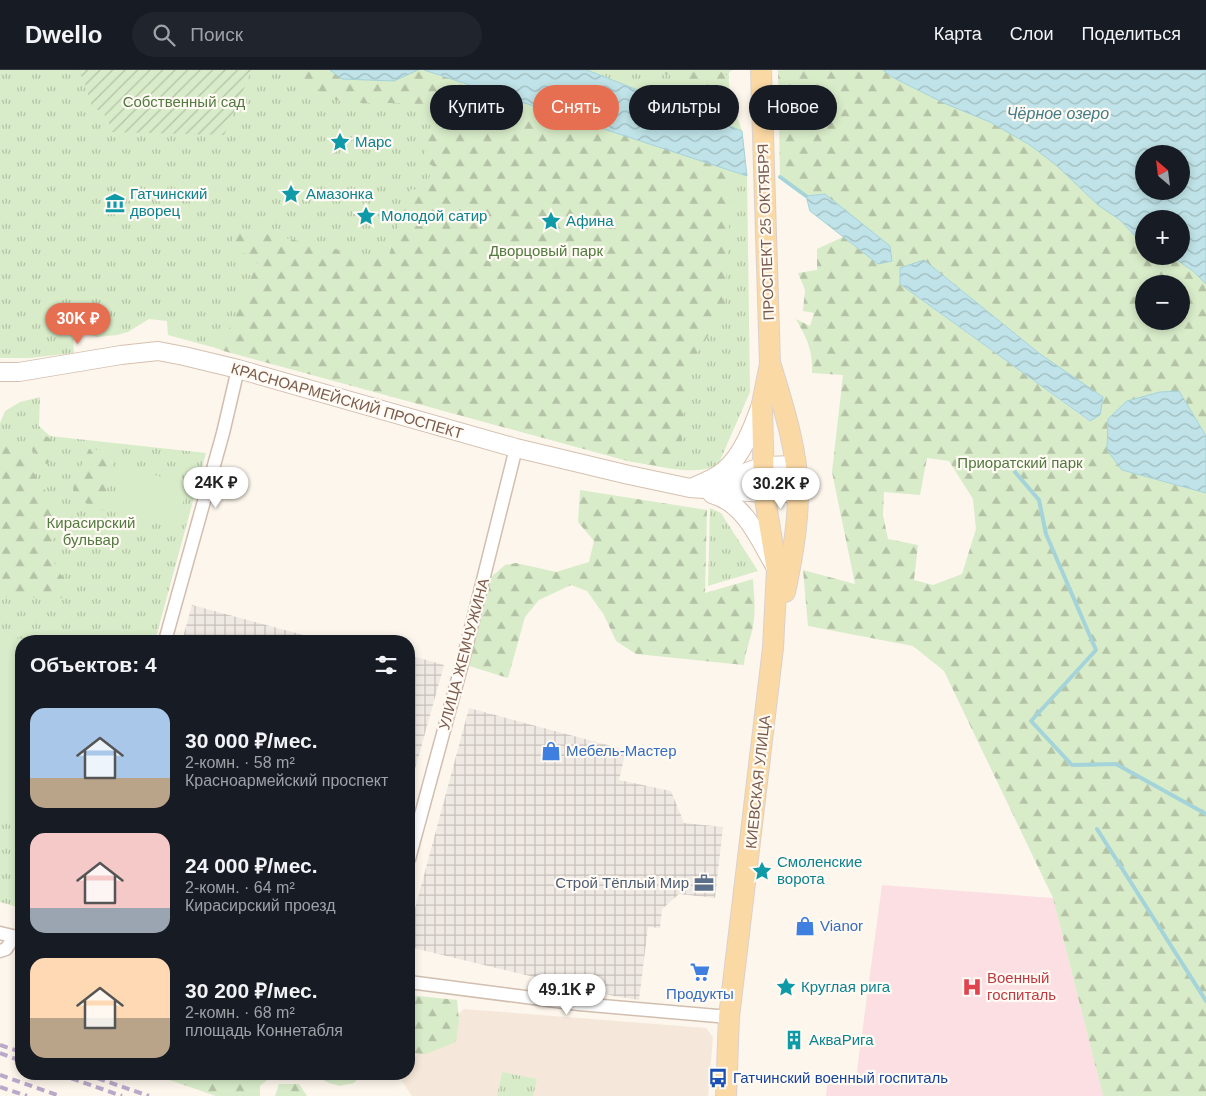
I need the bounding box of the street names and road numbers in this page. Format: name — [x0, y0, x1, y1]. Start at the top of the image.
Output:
street label: ПРОСПЕКТ 25 ОКТЯБРЯ — [754, 143, 777, 321]
street label: КРАСНОАРМЕЙСКИЙ ПРОСПЕКТ — [229, 359, 465, 442]
street label: УЛИЦА ЖЕМЧУЖИНА — [435, 576, 492, 731]
street label: КИЕВСКАЯ УЛИЦА — [742, 714, 773, 850]

